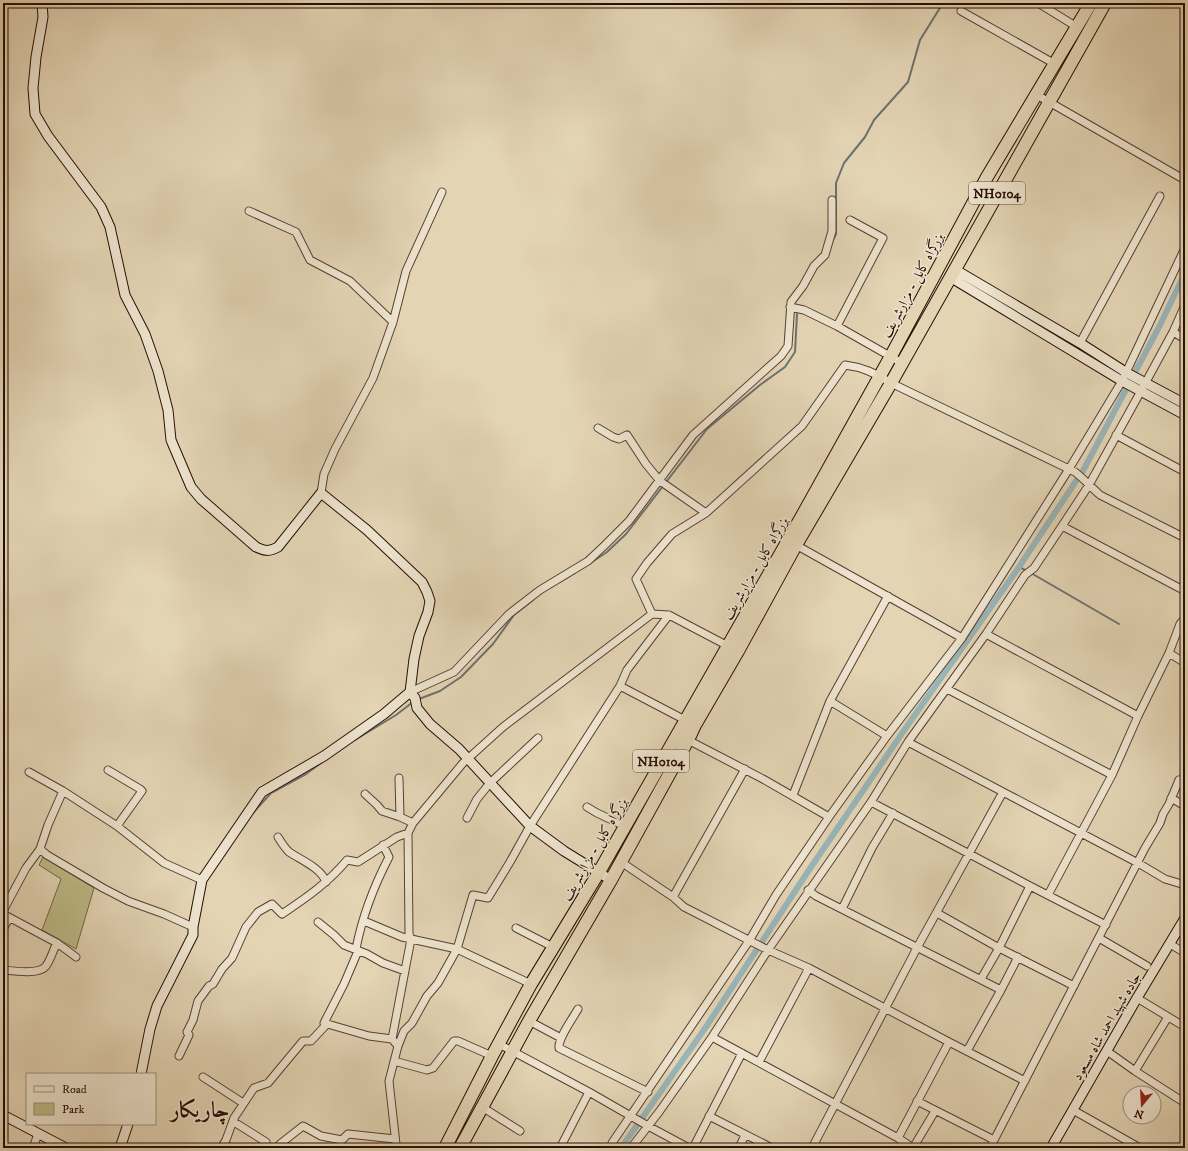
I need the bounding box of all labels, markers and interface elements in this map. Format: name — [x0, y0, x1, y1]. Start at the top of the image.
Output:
road number: NH0104 — [969, 182, 1025, 204]
street label: بزرگراه کابل - مزارشریف — [877, 229, 949, 342]
street label: بزرگراه کابل - مزارشریف — [718, 513, 794, 624]
road number: NH0104 — [633, 750, 689, 772]
street label: بزرگراه کابل - مزارشریف — [557, 794, 633, 905]
street label: جاده شهيد احمد شاه مسعود — [1069, 969, 1145, 1084]
legend — [26, 1073, 156, 1125]
text: Road — [62, 1082, 87, 1097]
north arrow — [1122, 1085, 1162, 1125]
district label: چاریکار — [168, 1097, 229, 1125]
text: Park — [62, 1102, 84, 1117]
text: N — [1133, 1106, 1146, 1122]

